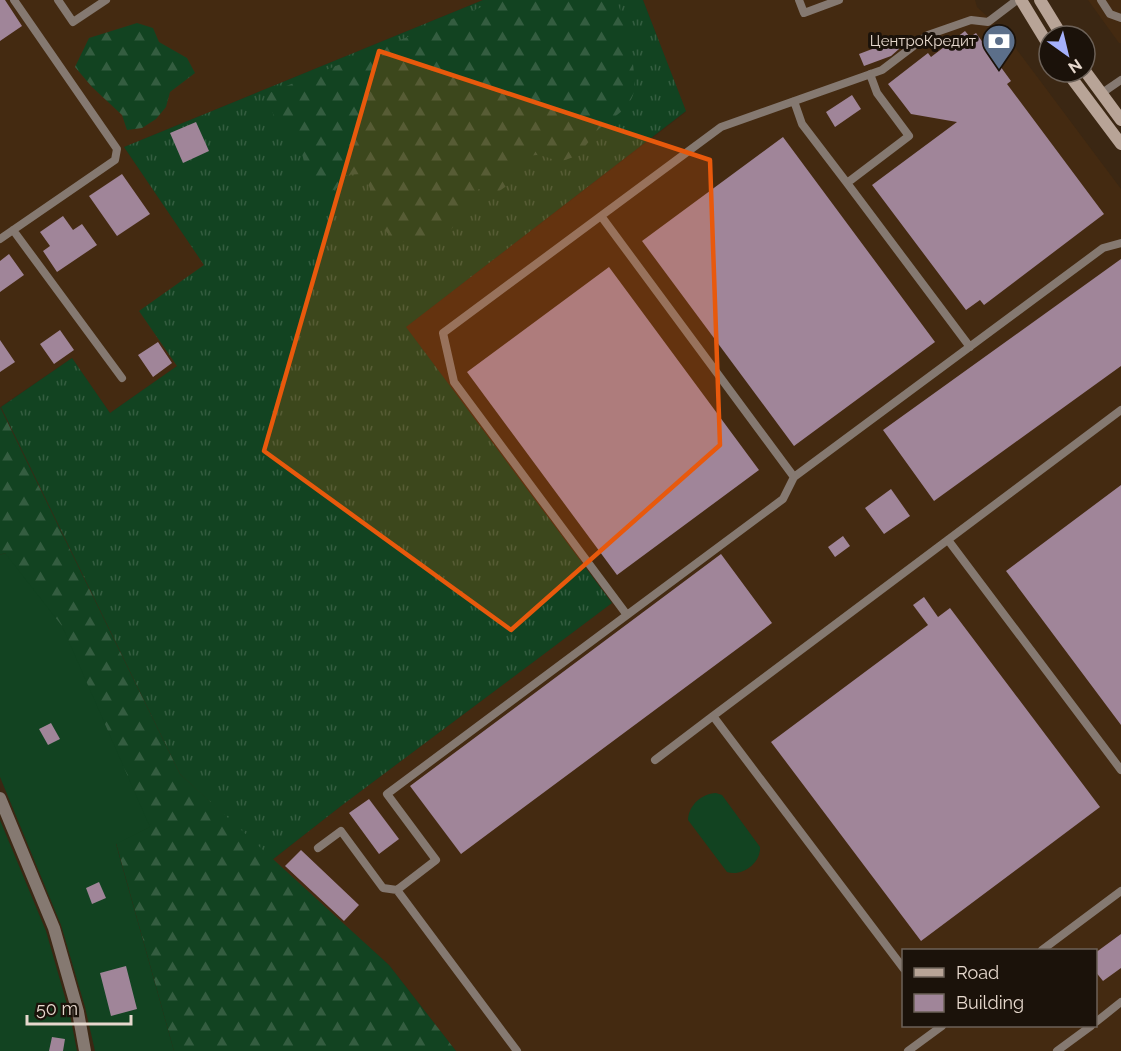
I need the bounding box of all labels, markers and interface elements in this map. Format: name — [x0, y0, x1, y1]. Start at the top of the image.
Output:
bank icon: ЦентроКредит — [981, 23, 1017, 70]
north arrow — [1037, 24, 1097, 84]
place label: ЦентроКредит — [870, 32, 976, 50]
text: N — [1065, 55, 1085, 77]
legend — [902, 949, 1097, 1027]
text: Road — [956, 962, 999, 983]
scale bar — [27, 988, 130, 1026]
text: Building — [956, 992, 1024, 1013]
text: 50 m — [36, 998, 78, 1019]

